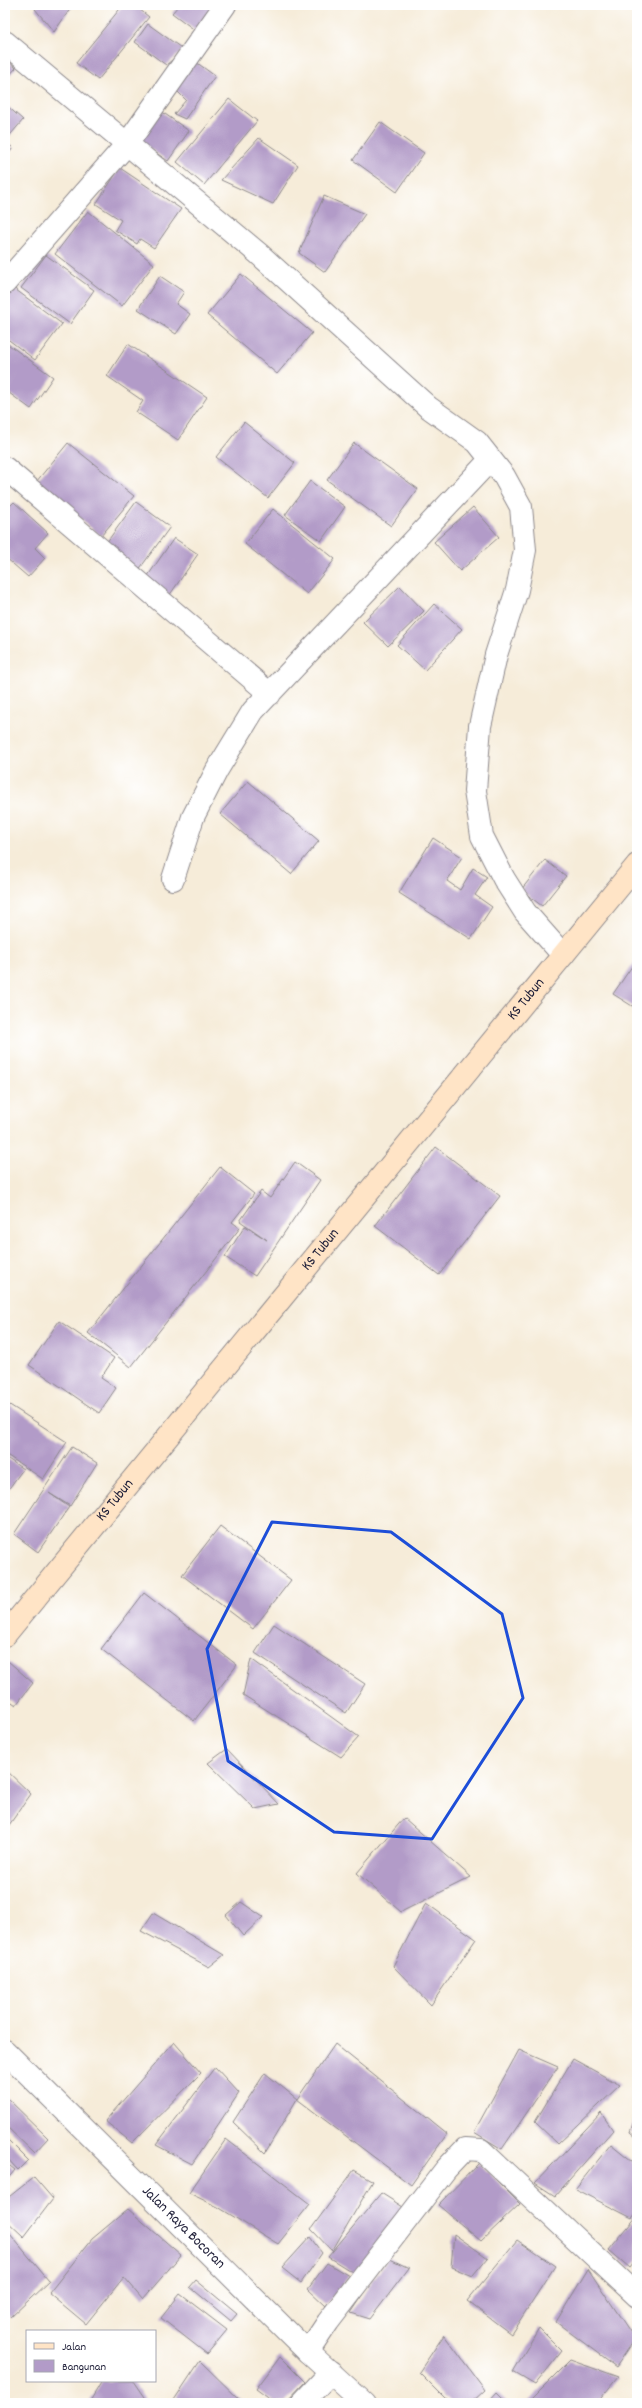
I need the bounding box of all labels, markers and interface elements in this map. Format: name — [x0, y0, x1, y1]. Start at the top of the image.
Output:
street label: KS Tubun — [502, 974, 551, 1026]
street label: KS Tubun — [297, 1224, 345, 1276]
street label: KS Tubun — [91, 1474, 140, 1527]
street label: Jalan Raya Bocoran — [136, 2181, 230, 2275]
legend — [26, 2330, 156, 2382]
text: Jalan — [62, 2339, 86, 2356]
text: Bangunan — [62, 2359, 106, 2376]

